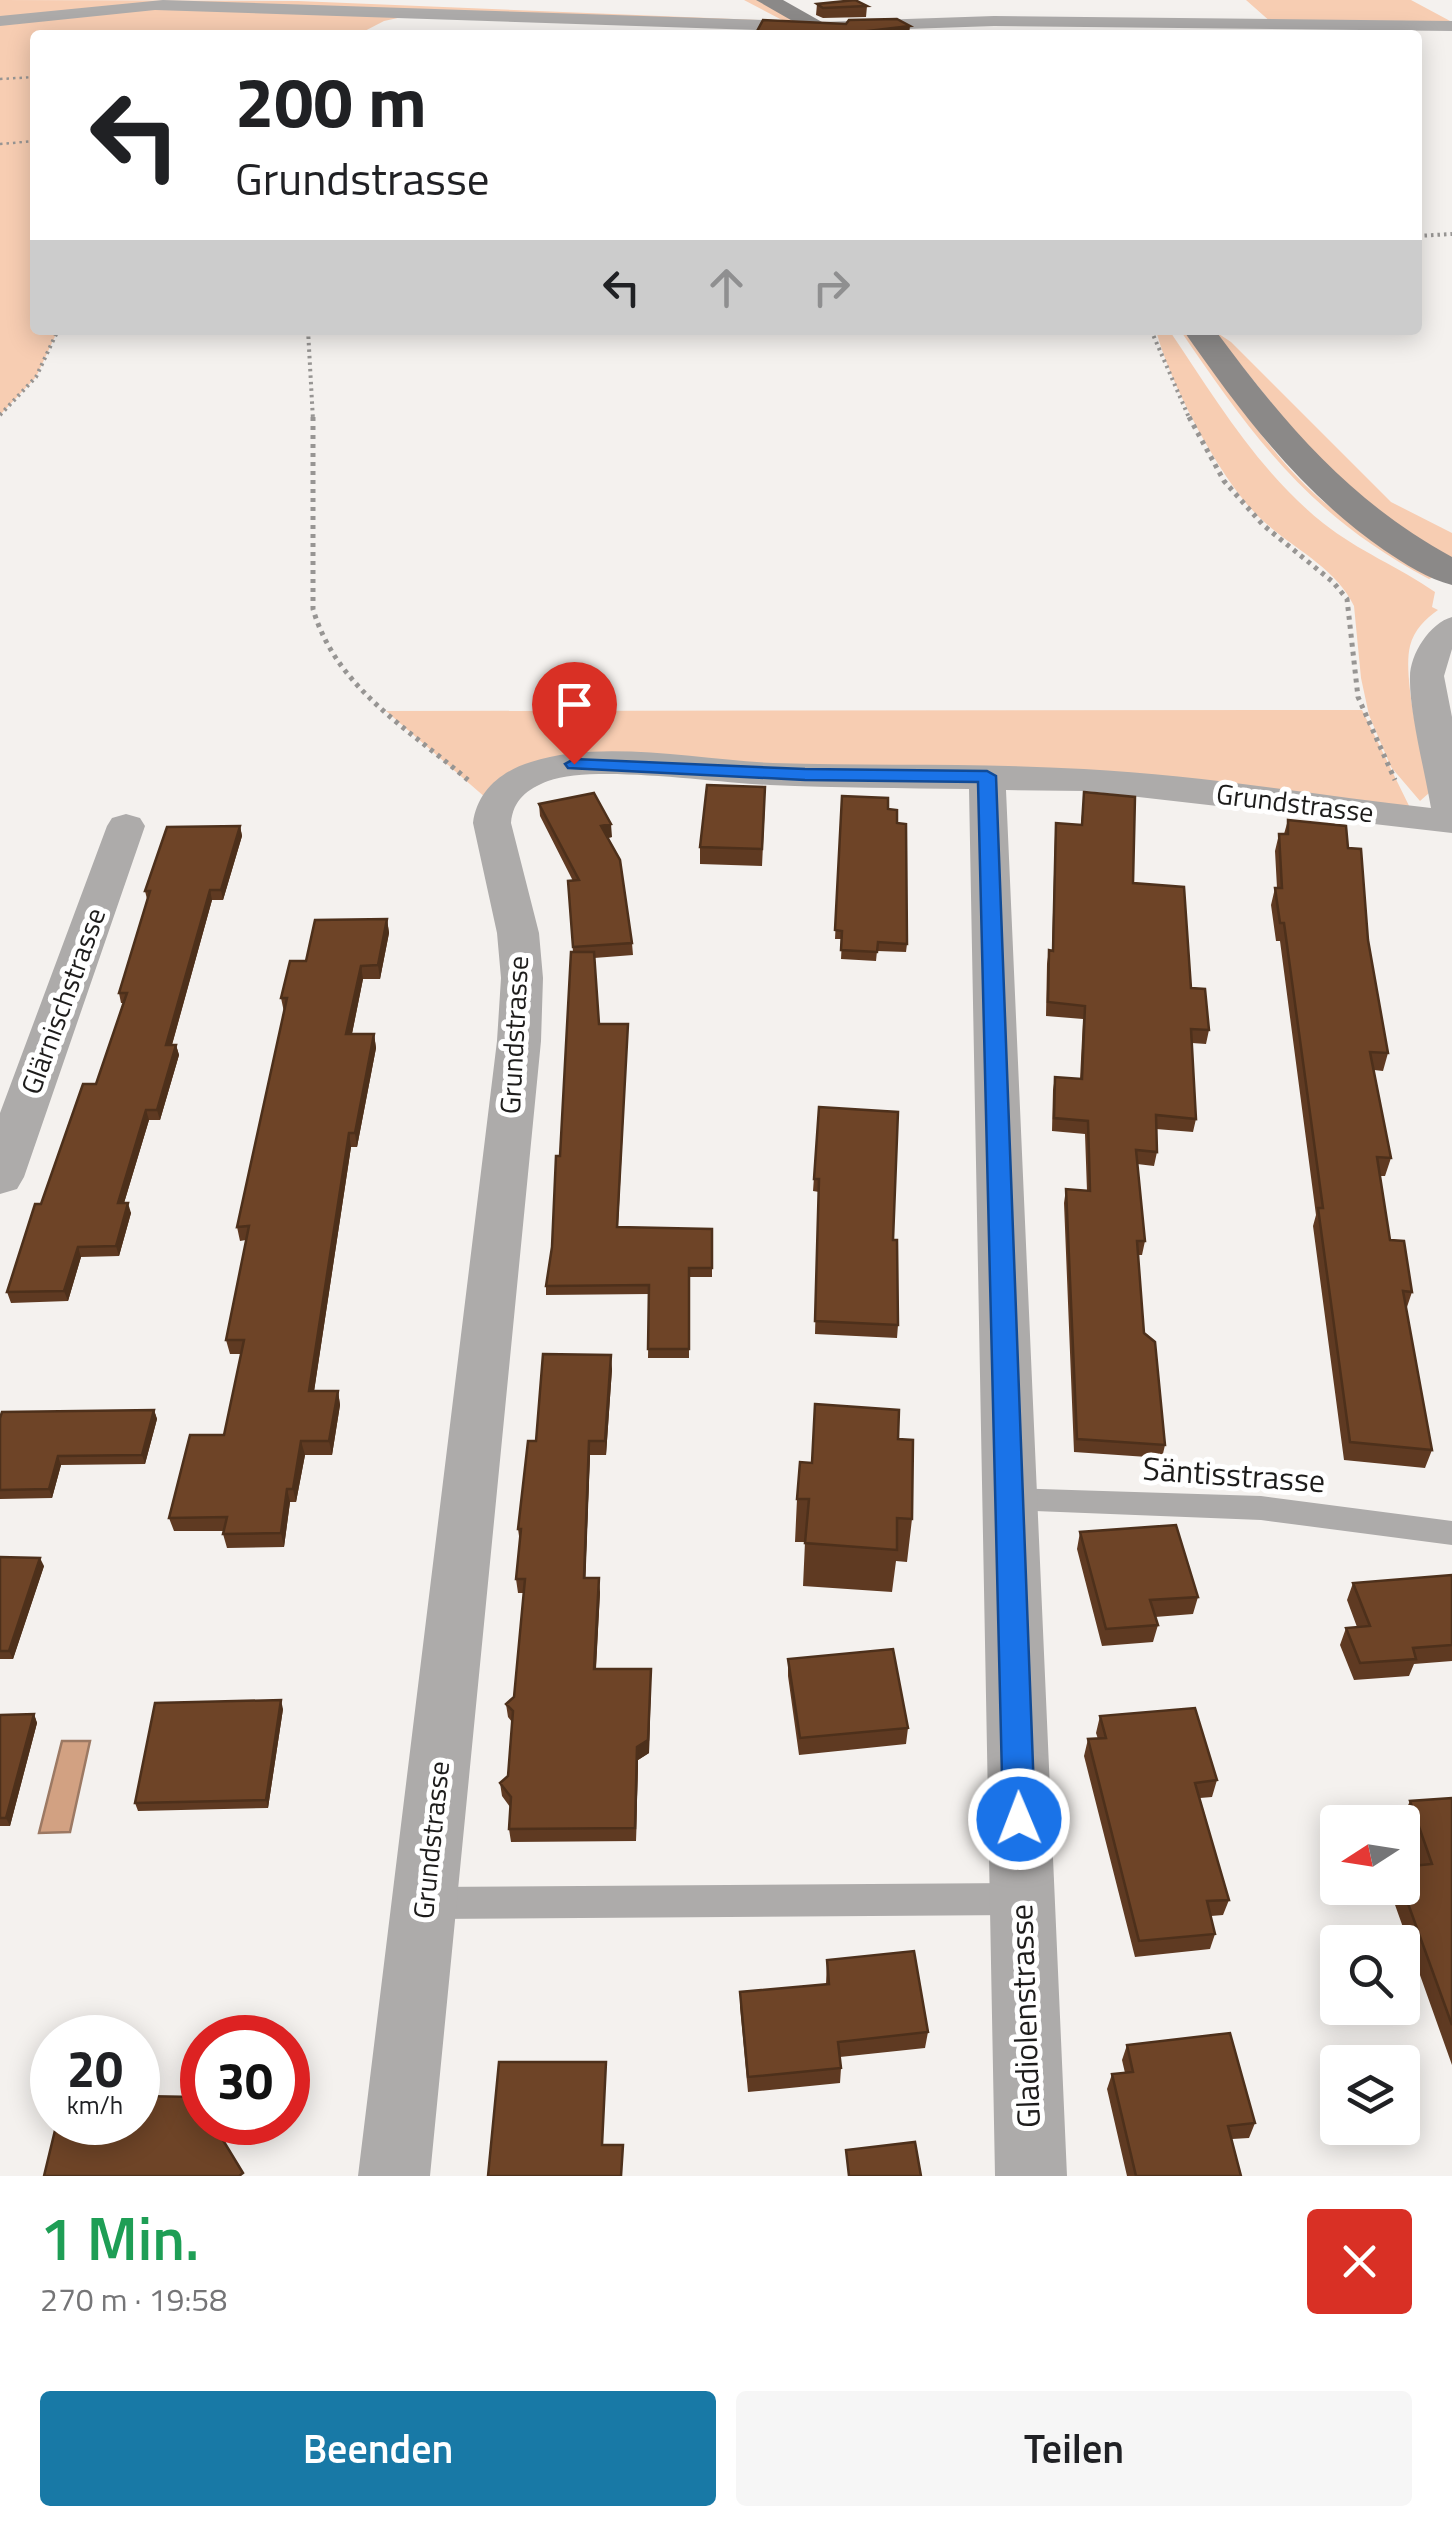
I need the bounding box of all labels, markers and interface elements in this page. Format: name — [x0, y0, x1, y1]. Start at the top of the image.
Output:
text: 200 m — [235, 48, 427, 154]
icon: left — [70, 70, 200, 200]
text: Grundstrasse — [235, 144, 490, 212]
icon: left — [594, 260, 649, 315]
icon: ahead — [699, 260, 754, 315]
icon: right — [804, 260, 859, 315]
pin — [532, 662, 617, 765]
icon: arrive — [547, 677, 602, 732]
street label: Grundstrasse — [1214, 772, 1376, 833]
street label: Glärnischstrasse — [9, 902, 116, 1100]
street label: Grundstrasse — [488, 955, 539, 1115]
street label: Säntisstrasse — [1141, 1444, 1327, 1504]
street label: Grundstrasse — [401, 1759, 460, 1921]
position arrow — [967, 1767, 1071, 1871]
north arrow — [1320, 1805, 1420, 1905]
map controls — [1320, 1805, 1420, 2145]
street label: Gladiolenstrasse — [996, 1903, 1052, 2129]
button: search — [1320, 1925, 1420, 2025]
speed limit sign: 30 — [180, 2015, 310, 2145]
text: 20 — [67, 2030, 123, 2106]
button: layers — [1320, 2045, 1420, 2145]
text: km/h — [67, 2086, 123, 2124]
text: 1 Min. — [40, 2192, 199, 2283]
button: close — [1307, 2209, 1412, 2314]
text: 270 m · 19:58 — [40, 2275, 227, 2323]
button: Beenden — [40, 2391, 716, 2506]
button: Teilen — [736, 2391, 1412, 2506]

